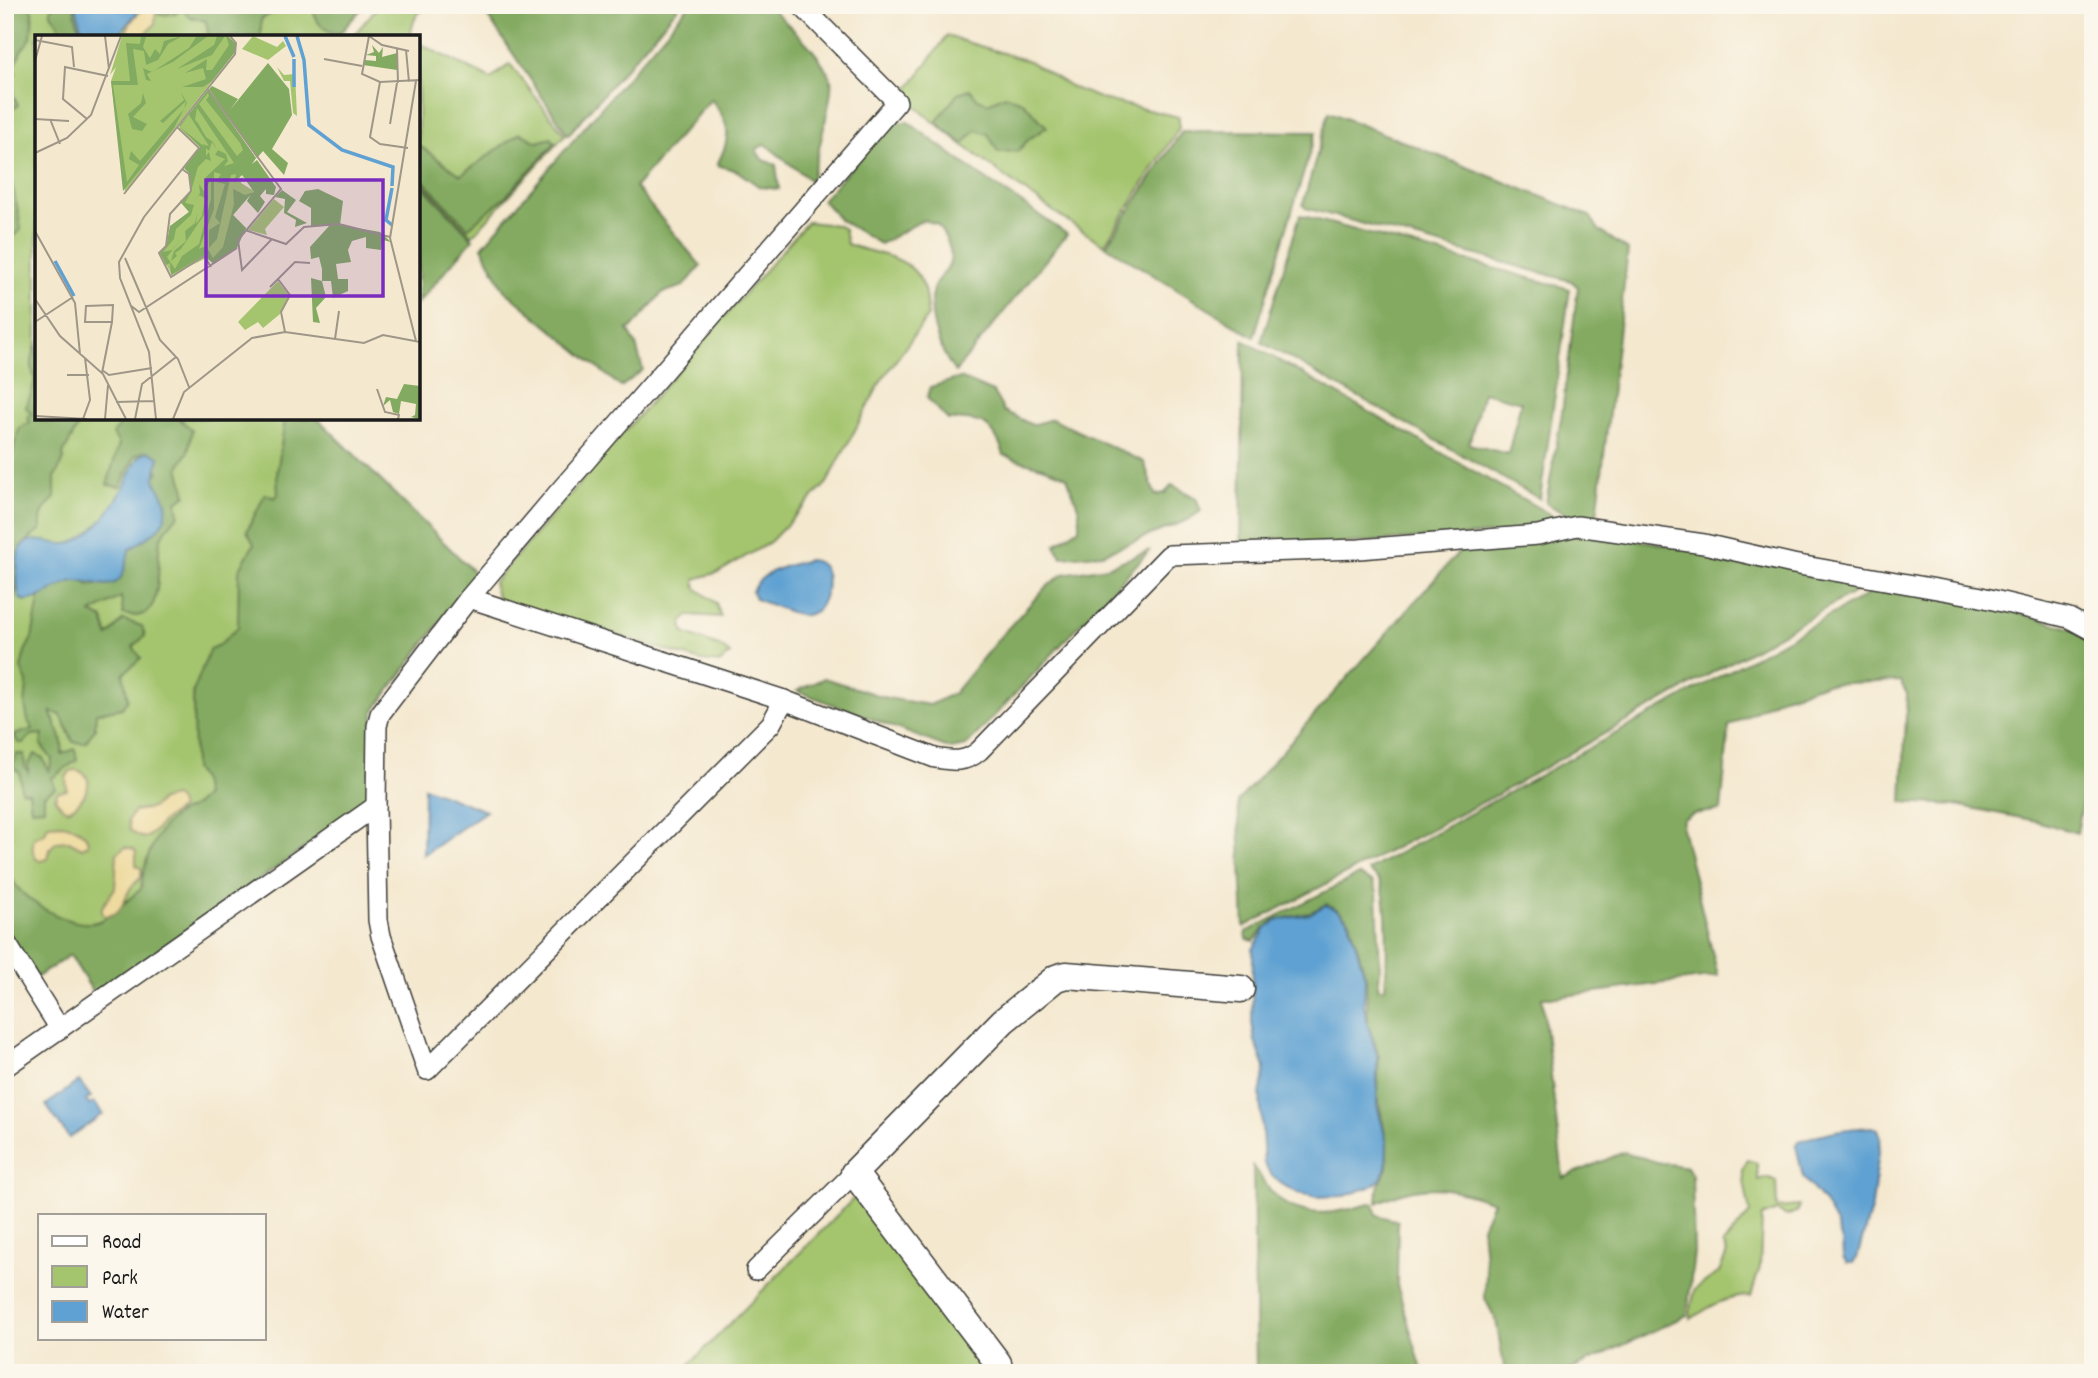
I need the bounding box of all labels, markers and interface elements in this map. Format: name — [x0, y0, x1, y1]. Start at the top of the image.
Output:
inset map — [35, 35, 420, 420]
legend — [38, 1214, 266, 1340]
text: Road — [102, 1229, 141, 1259]
text: Park — [102, 1265, 138, 1295]
text: Water — [102, 1299, 149, 1329]

